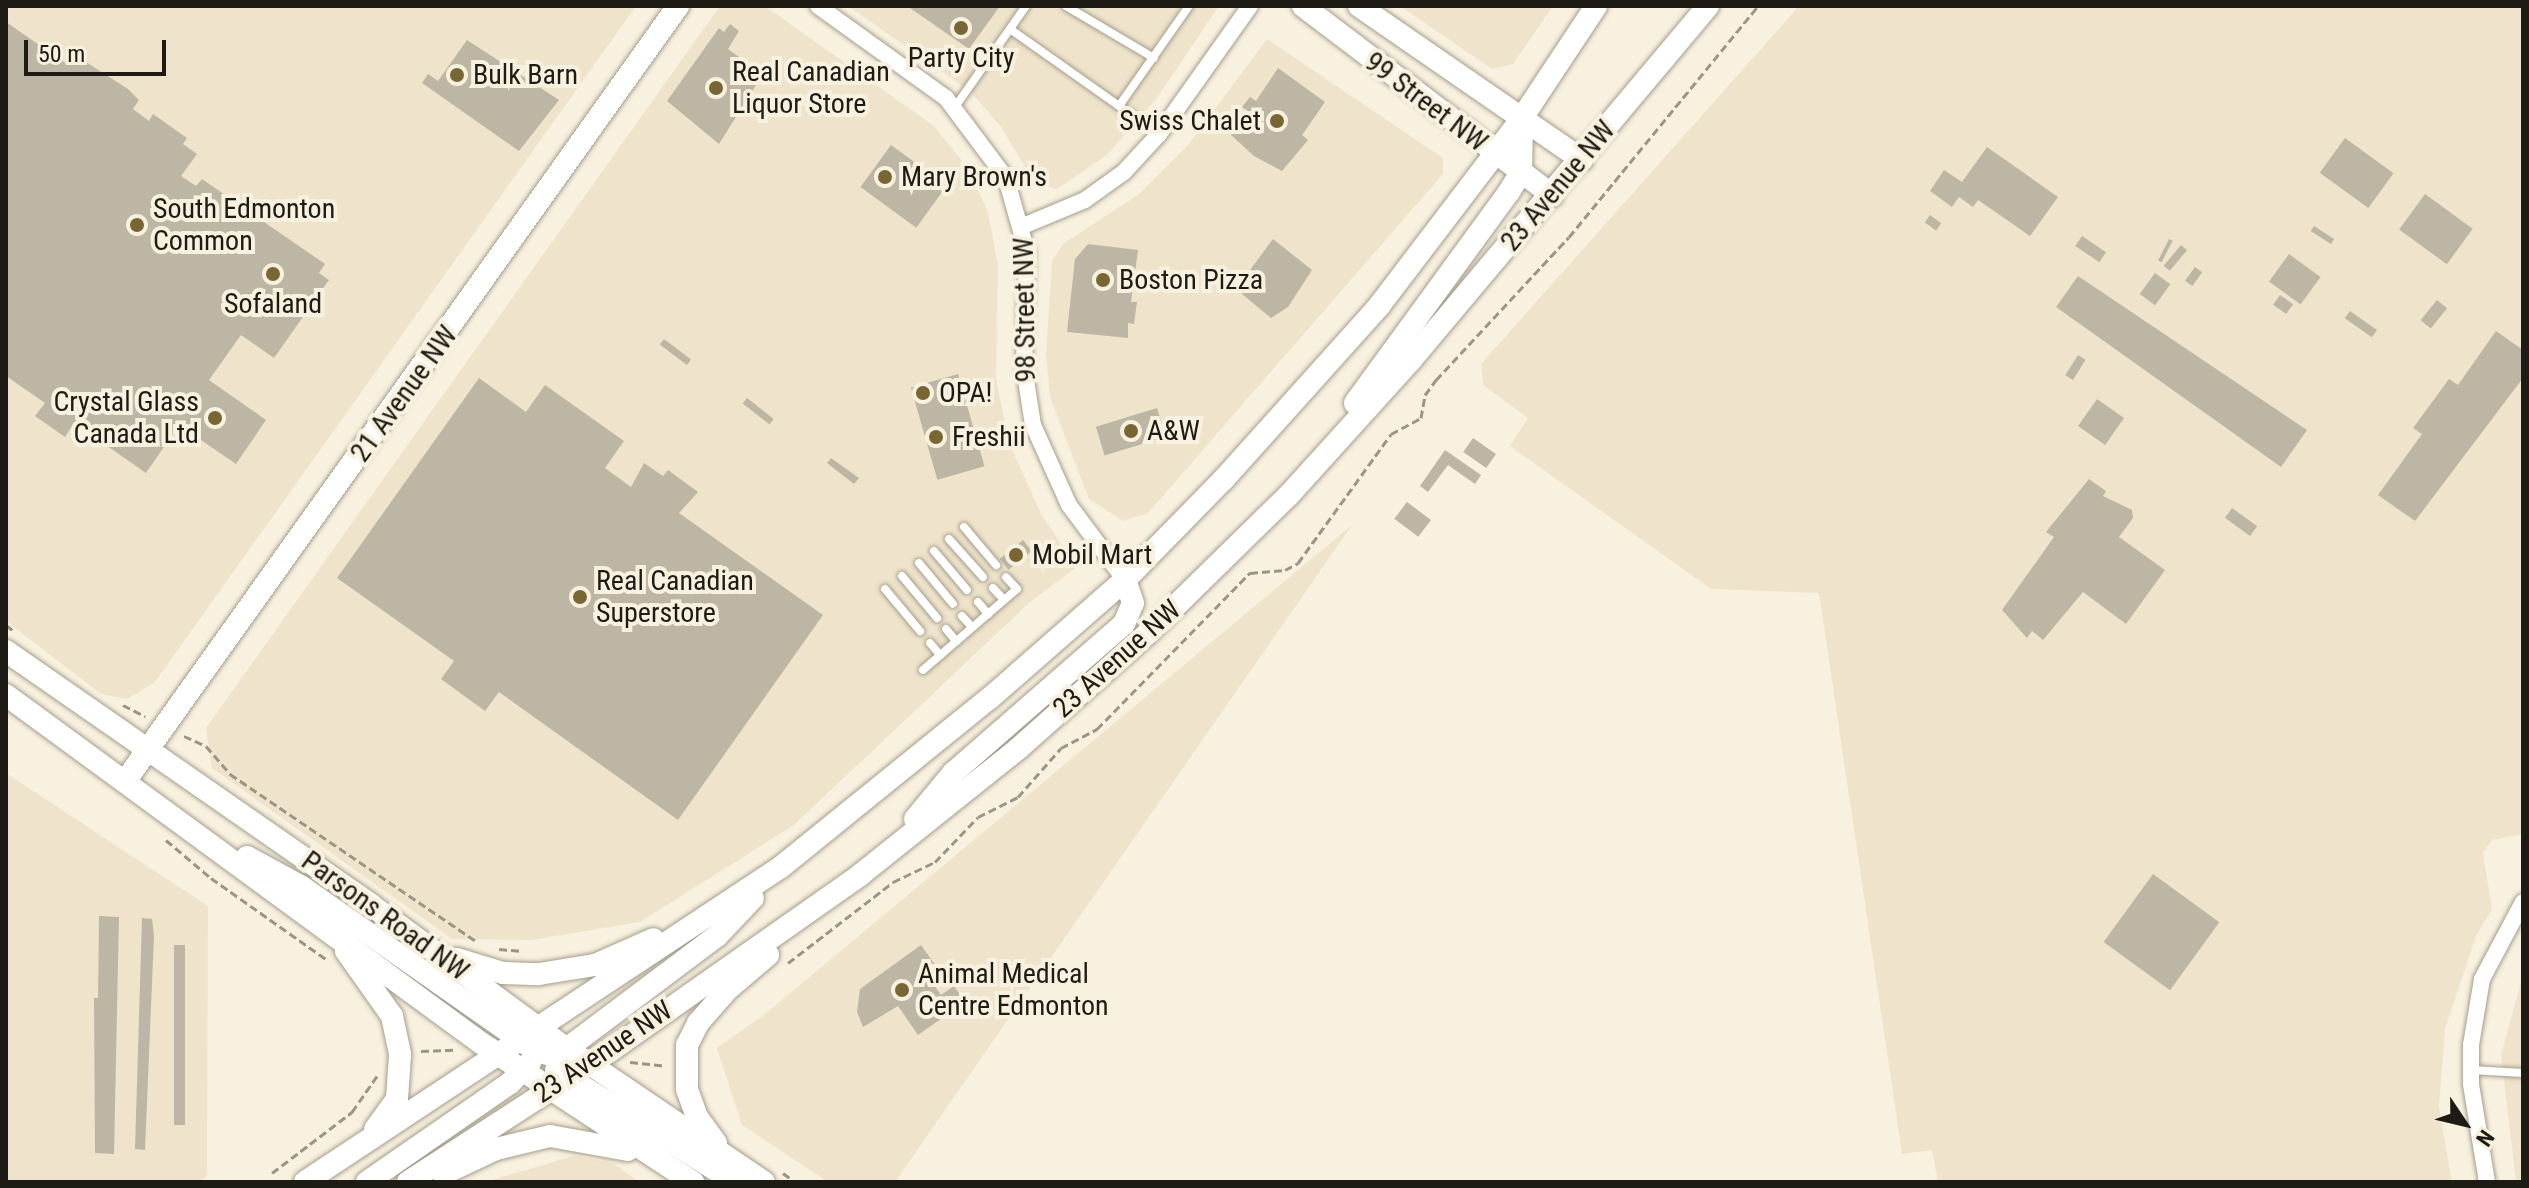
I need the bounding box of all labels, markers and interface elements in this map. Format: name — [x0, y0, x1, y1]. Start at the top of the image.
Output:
marker: Party City — [952, 19, 970, 37]
scale bar — [28, 24, 170, 74]
text: 50 m — [38, 40, 85, 68]
place label: Party City — [908, 41, 1014, 75]
street label: 99 Street NW — [1358, 45, 1494, 159]
place label: Real Canadian Liquor Store — [732, 55, 890, 121]
place label: Bulk Barn — [473, 58, 578, 92]
marker: Bulk Barn — [448, 66, 466, 84]
marker: Real Canadian Liquor Store — [707, 79, 725, 97]
place label: Swiss Chalet — [1119, 104, 1261, 138]
marker: Swiss Chalet — [1268, 112, 1286, 130]
street label: 23 Avenue NW — [1494, 114, 1622, 258]
place label: Mary Brown's — [901, 160, 1047, 194]
marker: Mary Brown's — [876, 168, 894, 186]
place label: South Edmonton Common — [153, 192, 335, 258]
marker: South Edmonton Common — [128, 216, 146, 234]
street label: 98 Street NW — [1007, 237, 1043, 383]
place label: Boston Pizza — [1119, 263, 1263, 297]
marker: Sofaland — [264, 265, 282, 283]
marker: Boston Pizza — [1094, 271, 1112, 289]
place label: Sofaland — [224, 287, 322, 321]
street label: 21 Avenue NW — [343, 319, 465, 469]
place label: OPA! — [939, 376, 992, 410]
marker: OPA! — [914, 384, 932, 402]
place label: Crystal Glass Canada Ltd — [53, 385, 199, 451]
marker: Crystal Glass Canada Ltd — [206, 409, 224, 427]
place label: A&W — [1147, 414, 1200, 448]
place label: Freshii — [952, 420, 1026, 454]
marker: A&W — [1122, 422, 1140, 440]
marker: Freshii — [927, 428, 945, 446]
place label: Mobil Mart — [1032, 538, 1152, 572]
marker: Mobil Mart — [1007, 546, 1025, 564]
place label: Real Canadian Superstore — [596, 564, 754, 630]
marker: Real Canadian Superstore — [571, 588, 589, 606]
street label: 23 Avenue NW — [1046, 593, 1188, 725]
street label: Parsons Road NW — [295, 844, 475, 988]
place label: Animal Medical Centre Edmonton — [918, 957, 1109, 1023]
marker: Animal Medical Centre Edmonton — [893, 981, 911, 999]
street label: 23 Avenue NW — [527, 993, 679, 1111]
north arrow — [2425, 1084, 2505, 1164]
text: N — [2471, 1125, 2499, 1151]

